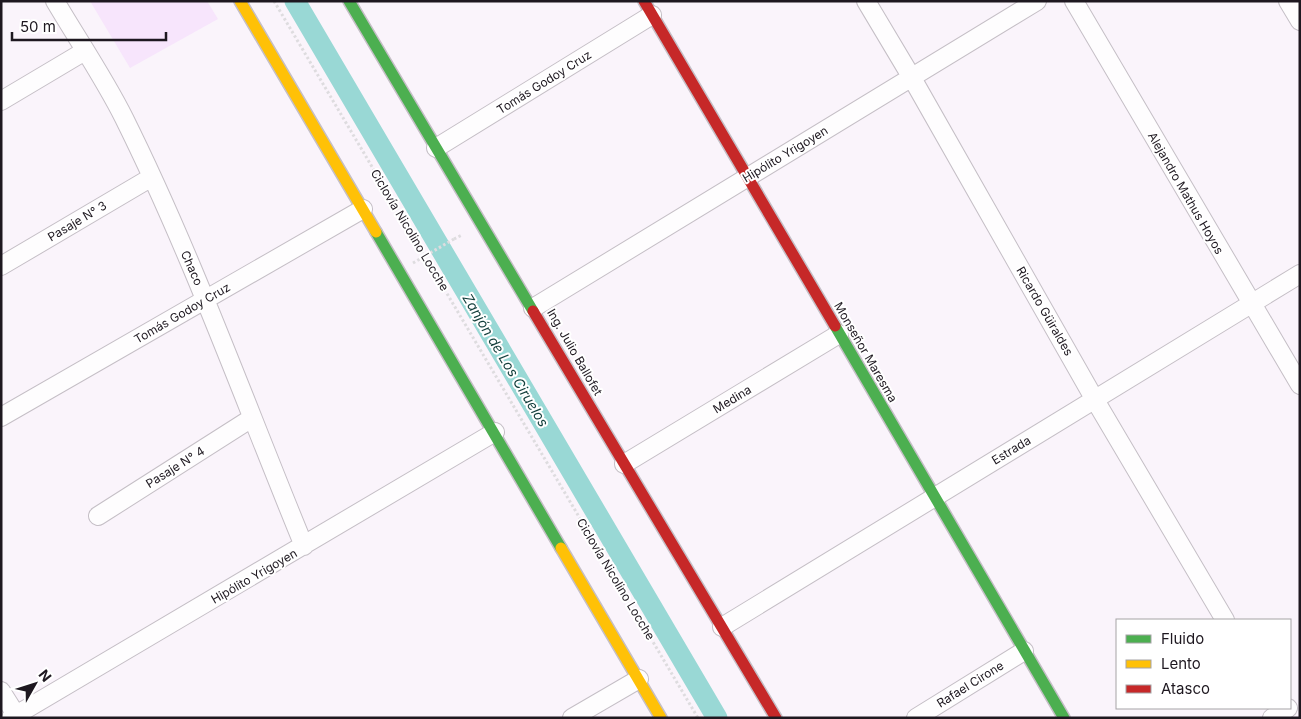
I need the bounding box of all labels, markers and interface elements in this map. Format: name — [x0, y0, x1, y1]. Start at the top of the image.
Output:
scale bar — [12, 10, 166, 42]
text: 50 m — [20, 17, 56, 36]
street label: Tomás Godoy Cruz — [494, 47, 594, 117]
street label: Hipólito Yrigoyen — [740, 123, 830, 185]
street label: Alejandro Mathus Hoyos — [1145, 129, 1227, 257]
street label: Ciclovía Nicolino Locche — [368, 166, 452, 294]
street label: Pasaje N° 3 — [45, 198, 109, 244]
street label: Chaco — [178, 248, 206, 288]
street label: Ricardo Güiraldes — [1013, 264, 1077, 358]
street label: Tomás Godoy Cruz — [131, 279, 233, 347]
water label: Zanjón de Los Ciruelos — [459, 290, 553, 430]
street label: Monseñor Maresma — [831, 299, 901, 405]
street label: Ing. Julio Ballofet — [544, 306, 606, 398]
street label: Medina — [710, 382, 754, 416]
street label: Estrada — [989, 433, 1033, 467]
street label: Pasaje N° 4 — [143, 443, 207, 491]
street label: Ciclovía Nicolino Locche — [574, 515, 658, 643]
street label: Hipólito Yrigoyen — [208, 545, 300, 607]
legend — [1116, 619, 1291, 709]
text: Fluido — [1161, 629, 1204, 648]
text: Lento — [1161, 654, 1201, 673]
street label: Rafael Cirone — [934, 658, 1006, 710]
north arrow — [10, 659, 60, 709]
text: N — [36, 666, 55, 685]
text: Atasco — [1161, 679, 1210, 698]

